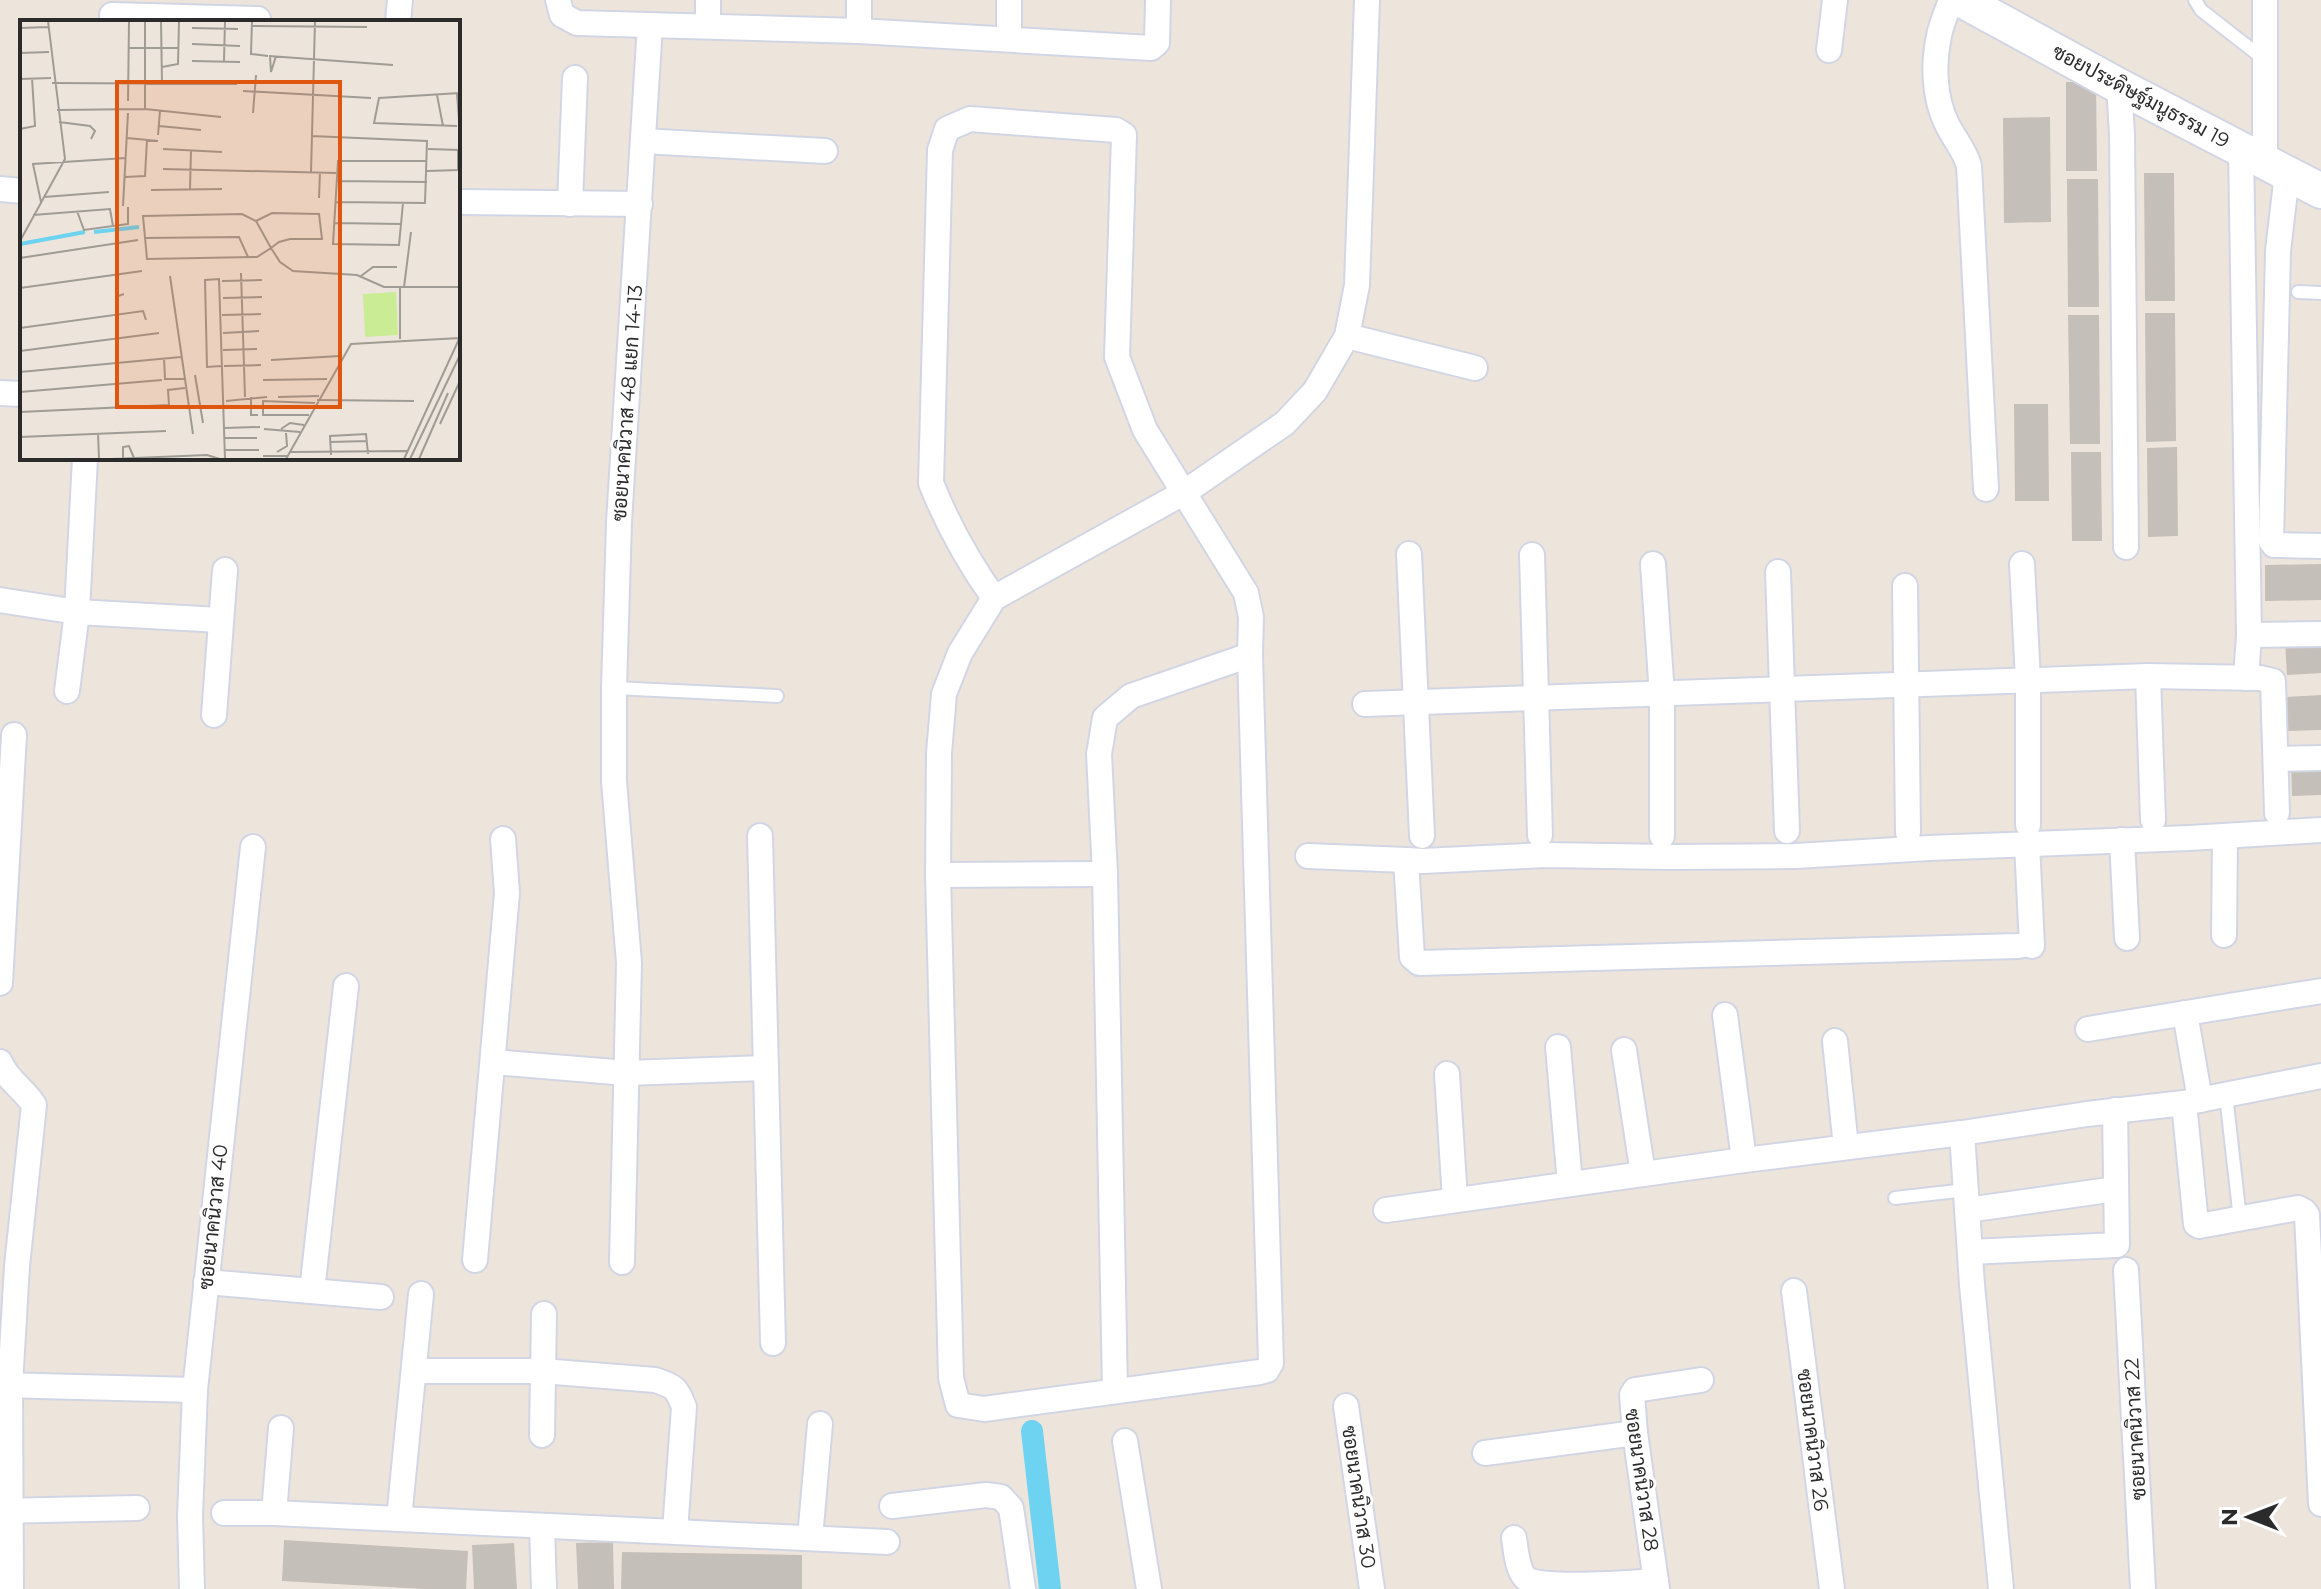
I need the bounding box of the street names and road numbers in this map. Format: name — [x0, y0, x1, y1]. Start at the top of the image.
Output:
street label: ซอยประดิษฐ์มนูธรรม 19 — [2047, 37, 2235, 156]
street label: ซอยนาคนิวาส 48 แยก 14-13 — [607, 284, 647, 522]
street label: ซอยนาคนิวาส 40 — [193, 1143, 233, 1291]
street label: ซอยนาคนิวาส 22 — [2119, 1357, 2151, 1501]
street label: ซอยนาคนิวาส 26 — [1792, 1368, 1834, 1512]
street label: ซอยนาคนิวาส 28 — [1620, 1407, 1664, 1553]
street label: ซอยนาคนิวาส 30 — [1337, 1424, 1381, 1570]

